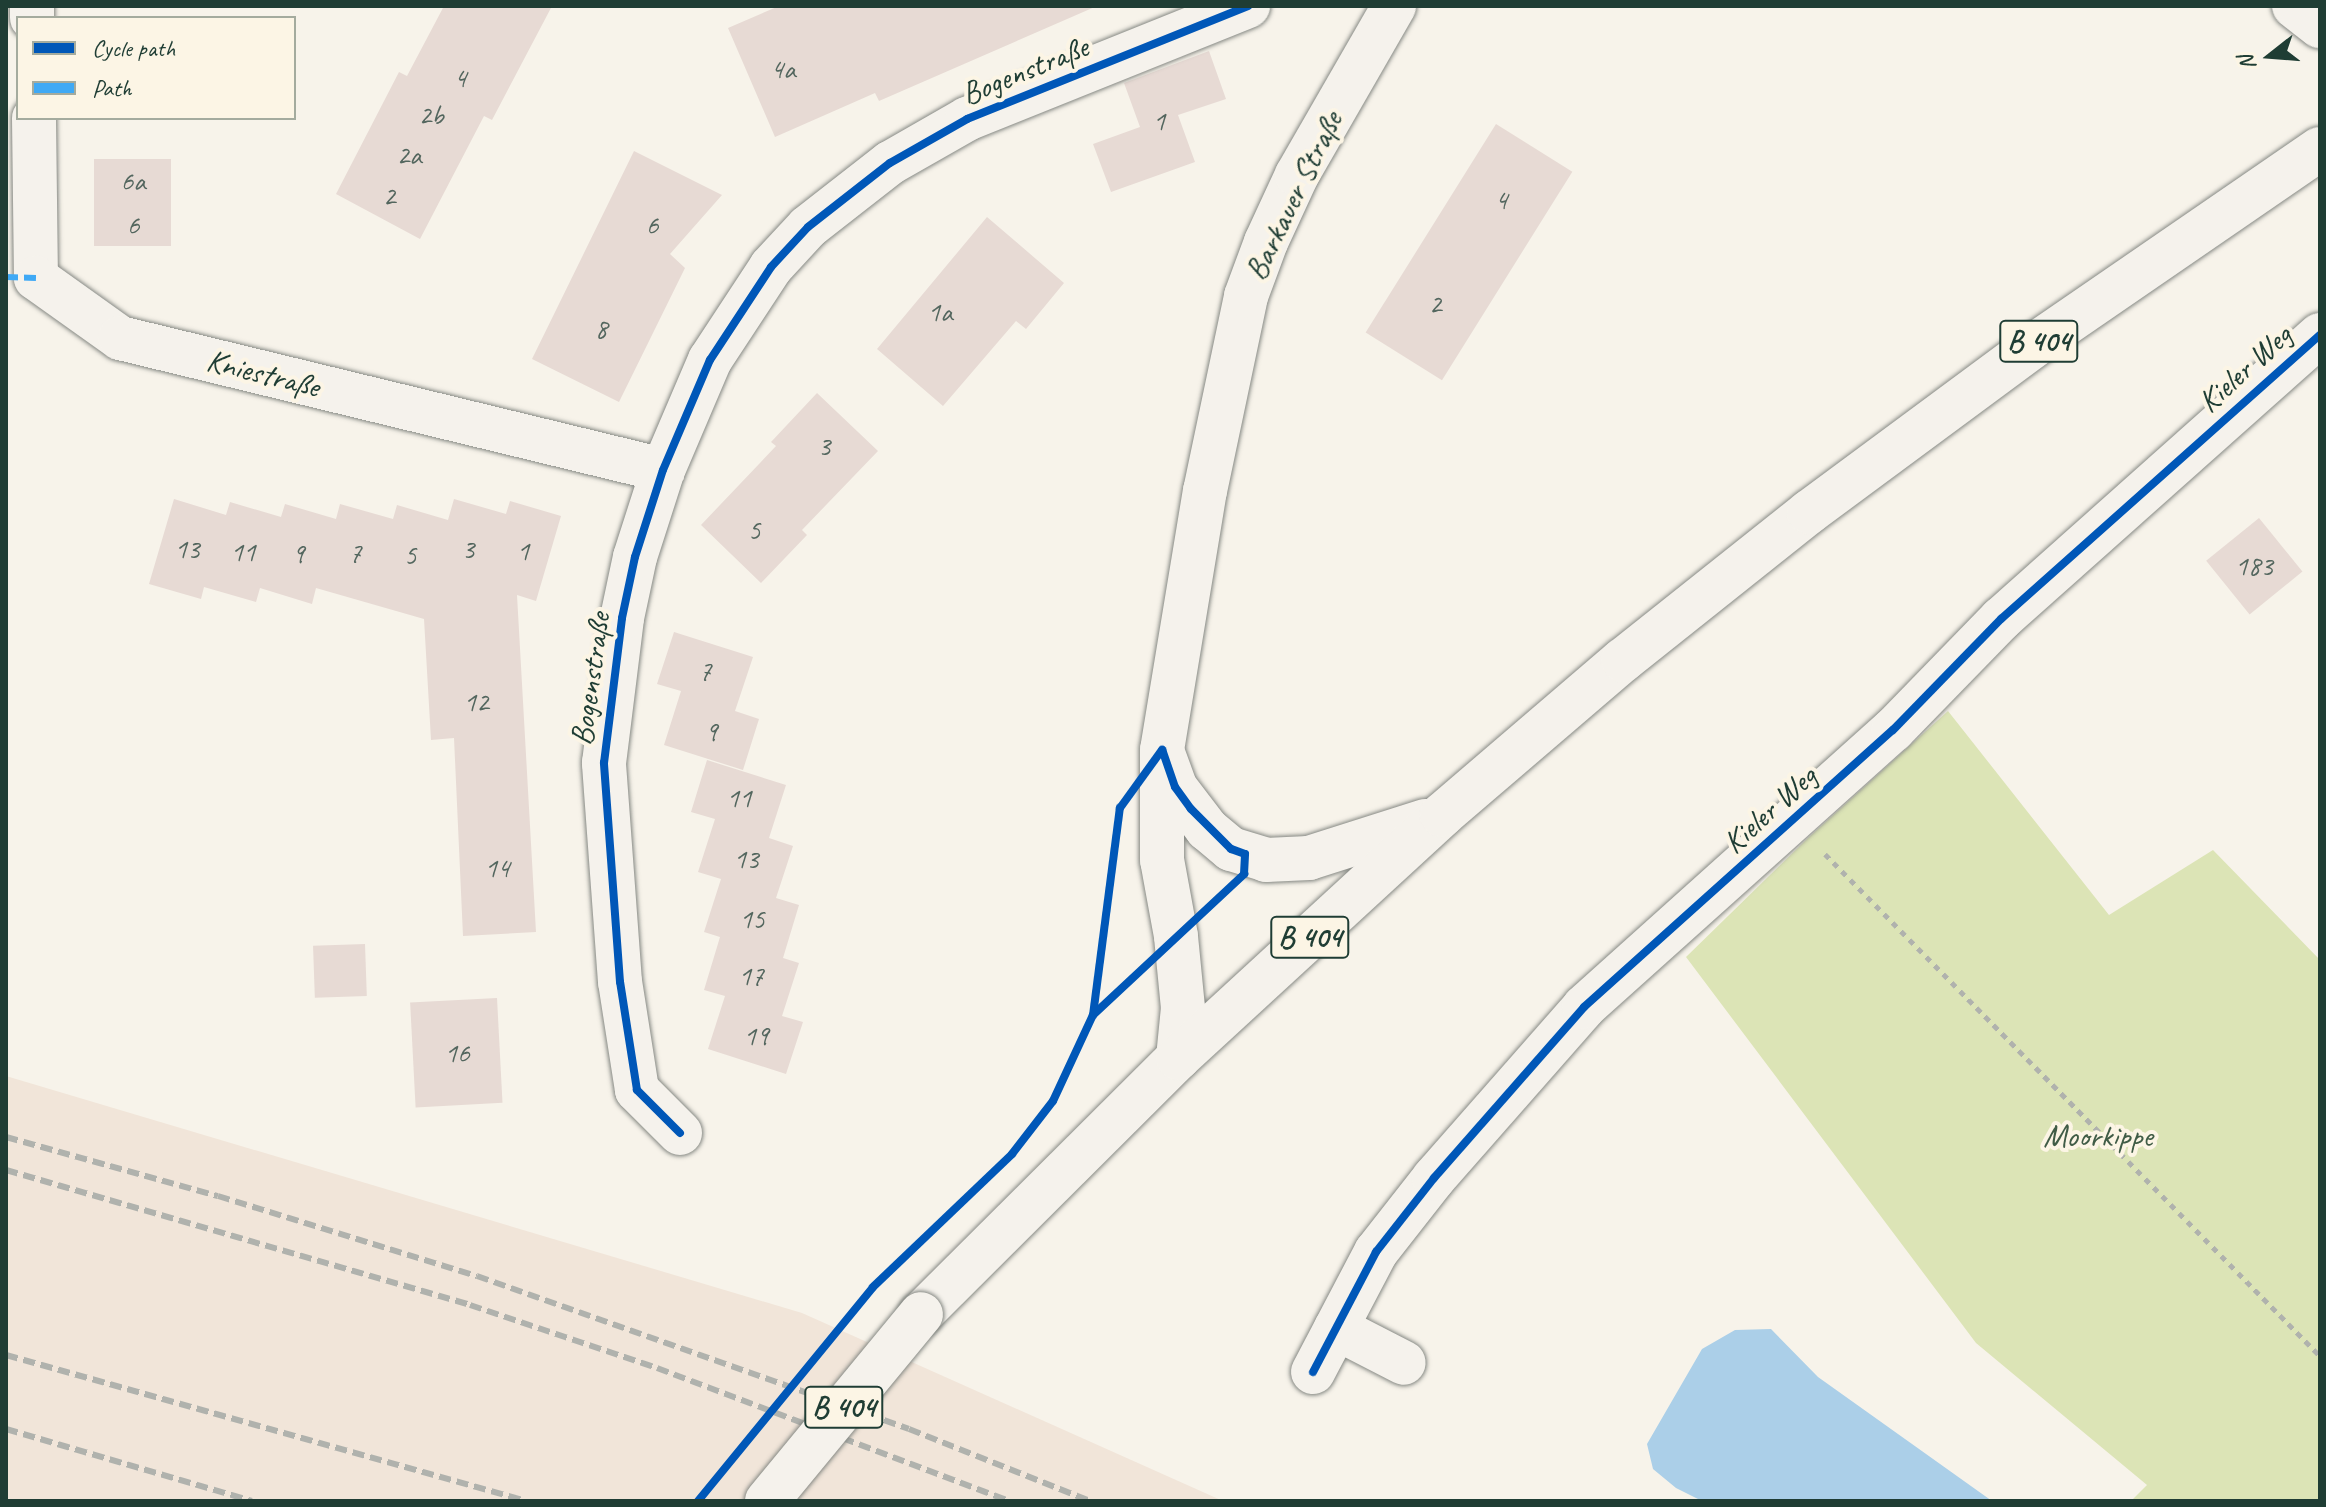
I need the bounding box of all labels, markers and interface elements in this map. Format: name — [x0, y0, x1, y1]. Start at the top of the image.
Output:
legend — [16, 16, 296, 120]
north arrow — [2230, 16, 2310, 96]
street label: Bogenstraße — [956, 28, 1094, 114]
text: Cycle path — [92, 33, 175, 63]
house number: 4a — [771, 52, 795, 86]
text: N — [2232, 52, 2262, 74]
house number: 4 — [454, 61, 466, 95]
text: Path — [92, 73, 132, 103]
house number: 2b — [419, 98, 443, 132]
house number: 1 — [1153, 104, 1165, 138]
street label: Barkauer Straße — [1237, 105, 1351, 287]
house number: 2a — [397, 138, 421, 172]
house number: 6a — [121, 164, 145, 198]
house number: 2 — [383, 179, 395, 213]
house number: 4 — [1495, 183, 1507, 217]
house number: 6 — [127, 208, 139, 242]
house number: 6 — [646, 208, 658, 242]
house number: 2 — [1429, 287, 1441, 321]
house number: 1a — [928, 295, 952, 329]
house number: 8 — [595, 312, 607, 346]
road number: B 404 — [1999, 315, 2079, 367]
street label: Kieler Weg — [2190, 317, 2300, 421]
street label: Kniestraße — [203, 341, 323, 407]
house number: 3 — [818, 429, 830, 463]
house number: 5 — [748, 513, 760, 547]
house number: 13 — [174, 532, 200, 566]
house number: 3 — [462, 532, 474, 566]
house number: 1 — [517, 534, 529, 568]
house number: 11 — [230, 535, 256, 569]
house number: 7 — [349, 536, 361, 570]
house number: 9 — [292, 537, 304, 571]
house number: 5 — [404, 538, 416, 572]
house number: 183 — [2235, 549, 2273, 583]
street label: Bogenstraße — [563, 610, 619, 748]
house number: 7 — [699, 654, 711, 688]
house number: 12 — [463, 685, 489, 719]
house number: 9 — [705, 715, 717, 749]
street label: Kieler Weg — [1715, 758, 1825, 862]
house number: 11 — [726, 781, 752, 815]
house number: 13 — [733, 842, 759, 876]
house number: 14 — [484, 851, 510, 885]
house number: 15 — [739, 902, 765, 936]
road number: B 404 — [1270, 911, 1350, 963]
house number: 17 — [738, 959, 764, 993]
house number: 19 — [743, 1019, 769, 1053]
house number: 16 — [444, 1036, 470, 1070]
park label: Moorkippe — [2043, 1117, 2153, 1155]
road number: B 404 — [804, 1381, 884, 1433]

